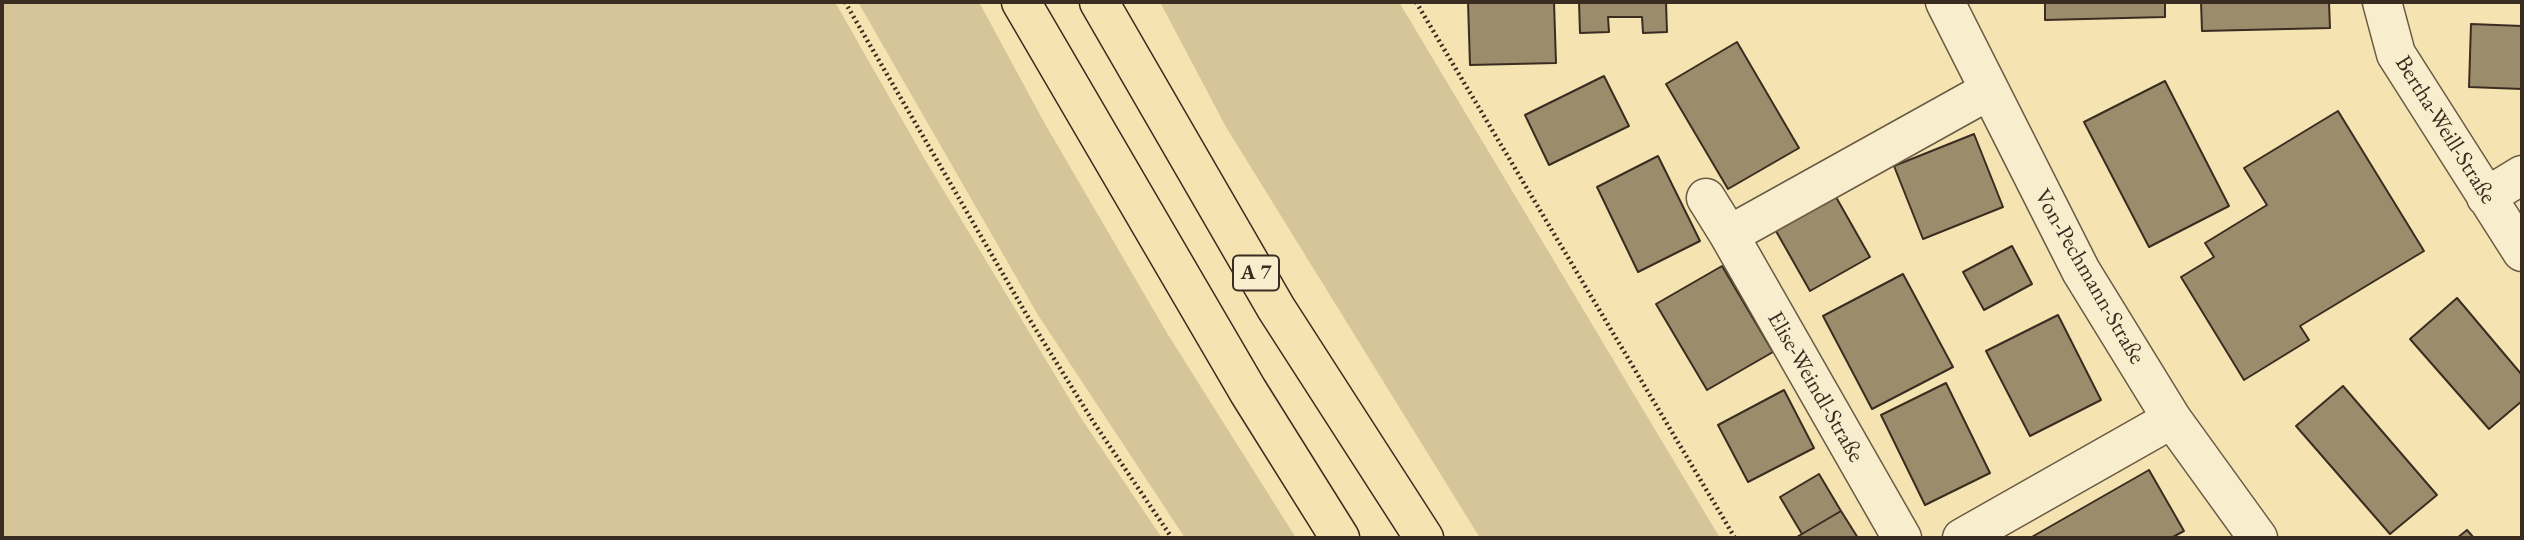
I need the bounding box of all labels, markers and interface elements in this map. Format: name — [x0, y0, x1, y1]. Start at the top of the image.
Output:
street label: Bertha-Weill-Straße — [2388, 51, 2502, 209]
street label: Von-Pechmann-Straße — [2028, 185, 2150, 369]
road number: A 7 — [1233, 256, 1279, 290]
street label: Elise-Weindl-Straße — [1761, 307, 1869, 467]

